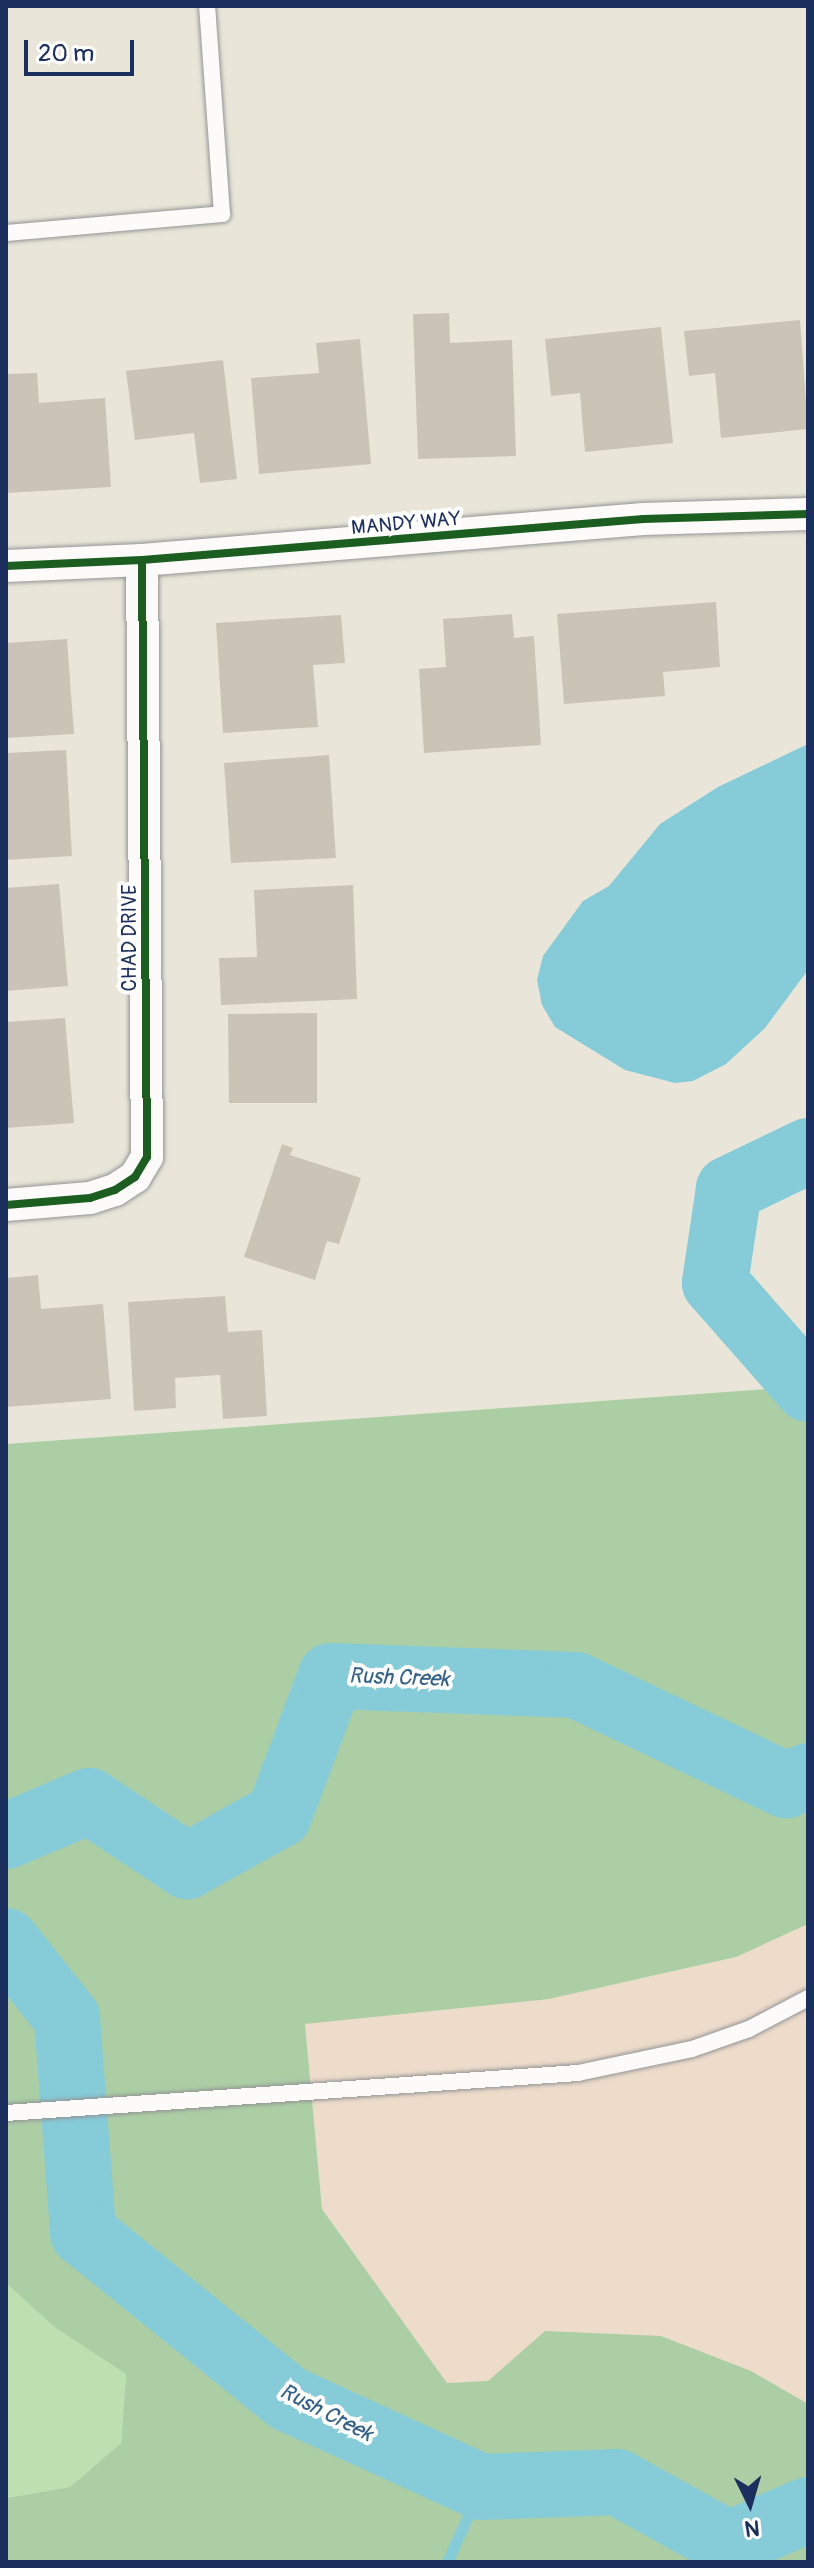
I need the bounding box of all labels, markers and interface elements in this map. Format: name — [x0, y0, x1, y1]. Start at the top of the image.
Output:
scale bar — [28, 24, 138, 74]
text: 20 m — [38, 39, 94, 68]
street label: MANDY WAY — [350, 506, 462, 540]
street label: CHAD DRIVE — [117, 885, 141, 991]
water label: Rush Creek — [348, 1663, 450, 1693]
water label: Rush Creek — [275, 2378, 377, 2448]
north arrow — [710, 2464, 790, 2544]
text: N — [743, 2513, 761, 2543]

